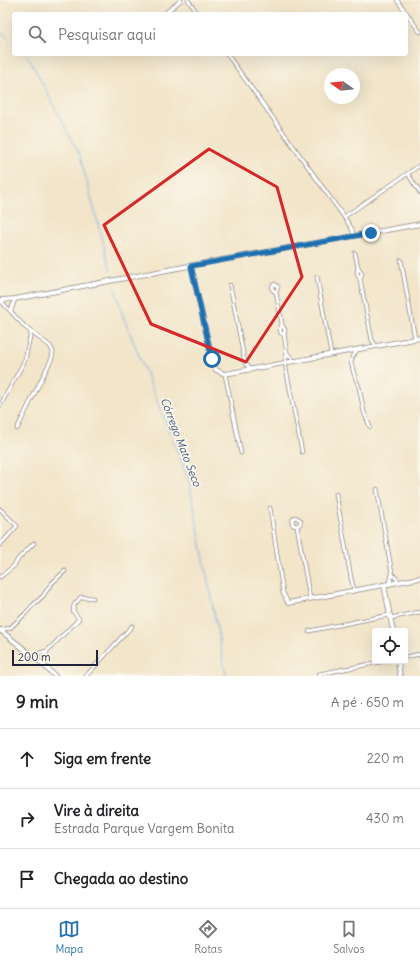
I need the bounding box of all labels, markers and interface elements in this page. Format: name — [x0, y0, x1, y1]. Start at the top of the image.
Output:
search box — [12, 12, 408, 56]
icon: search — [26, 23, 48, 45]
text: Pesquisar aqui — [58, 25, 156, 44]
north arrow — [324, 68, 360, 104]
route end — [362, 224, 380, 242]
route start — [203, 350, 221, 368]
water label: Córrego Mato Seco — [158, 396, 205, 489]
map controls — [372, 628, 408, 664]
button: locate — [372, 628, 408, 664]
scale bar — [12, 648, 98, 667]
text: 200 m — [18, 650, 51, 664]
text: 9 min — [16, 691, 58, 713]
text: A pé · 650 m — [331, 694, 404, 711]
icon: ahead — [16, 748, 38, 770]
text: Siga em frente — [54, 749, 151, 768]
text: 220 m — [367, 750, 404, 767]
text: Vire à direita — [54, 801, 139, 820]
icon: right — [16, 808, 38, 830]
text: 430 m — [366, 810, 404, 827]
text: Estrada Parque Vargem Bonita — [54, 820, 235, 837]
icon: arrive — [16, 868, 38, 890]
text: Chegada ao destino — [54, 869, 188, 888]
tab: Mapa — [55, 918, 83, 956]
tab: Rotas — [194, 918, 222, 956]
tab: Salvos — [333, 918, 365, 956]

